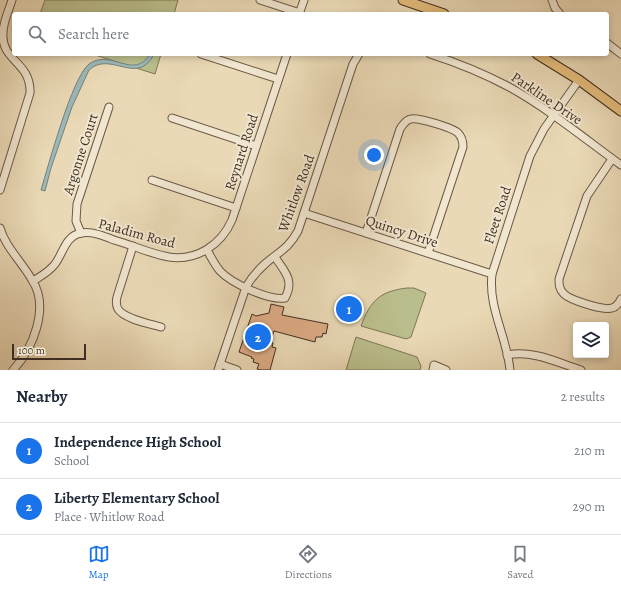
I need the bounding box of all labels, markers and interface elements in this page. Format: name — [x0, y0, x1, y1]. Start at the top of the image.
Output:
search box — [12, 12, 609, 56]
icon: search — [26, 23, 48, 45]
text: Search here — [58, 24, 129, 44]
street label: Parkline Drive — [508, 68, 586, 129]
street label: Argonne Court — [58, 111, 103, 198]
street label: Reynard Road — [220, 111, 263, 193]
your location — [364, 145, 384, 165]
street label: Whitlow Road — [273, 151, 319, 235]
street label: Fleet Road — [479, 183, 516, 246]
street label: Quincy Drive — [363, 211, 441, 252]
street label: Paladim Road — [96, 214, 178, 253]
pin: 1 — [336, 294, 362, 324]
pin: 2 — [245, 322, 271, 352]
map controls — [573, 322, 609, 358]
button: layers — [573, 322, 609, 358]
scale bar — [12, 342, 86, 361]
text: 100 m — [18, 343, 45, 358]
text: Nearby — [16, 385, 67, 408]
text: 2 results — [561, 388, 605, 405]
text: Independence High School — [54, 432, 221, 452]
text: 1 — [27, 442, 31, 459]
text: 210 m — [574, 442, 605, 459]
text: School — [54, 452, 89, 469]
text: Liberty Elementary School — [54, 488, 219, 508]
text: 2 — [26, 498, 32, 515]
text: 290 m — [573, 498, 605, 515]
text: Place · Whitlow Road — [54, 508, 164, 525]
tab: Map — [88, 543, 110, 582]
tab: Directions — [285, 543, 332, 582]
tab: Saved — [507, 543, 533, 582]

